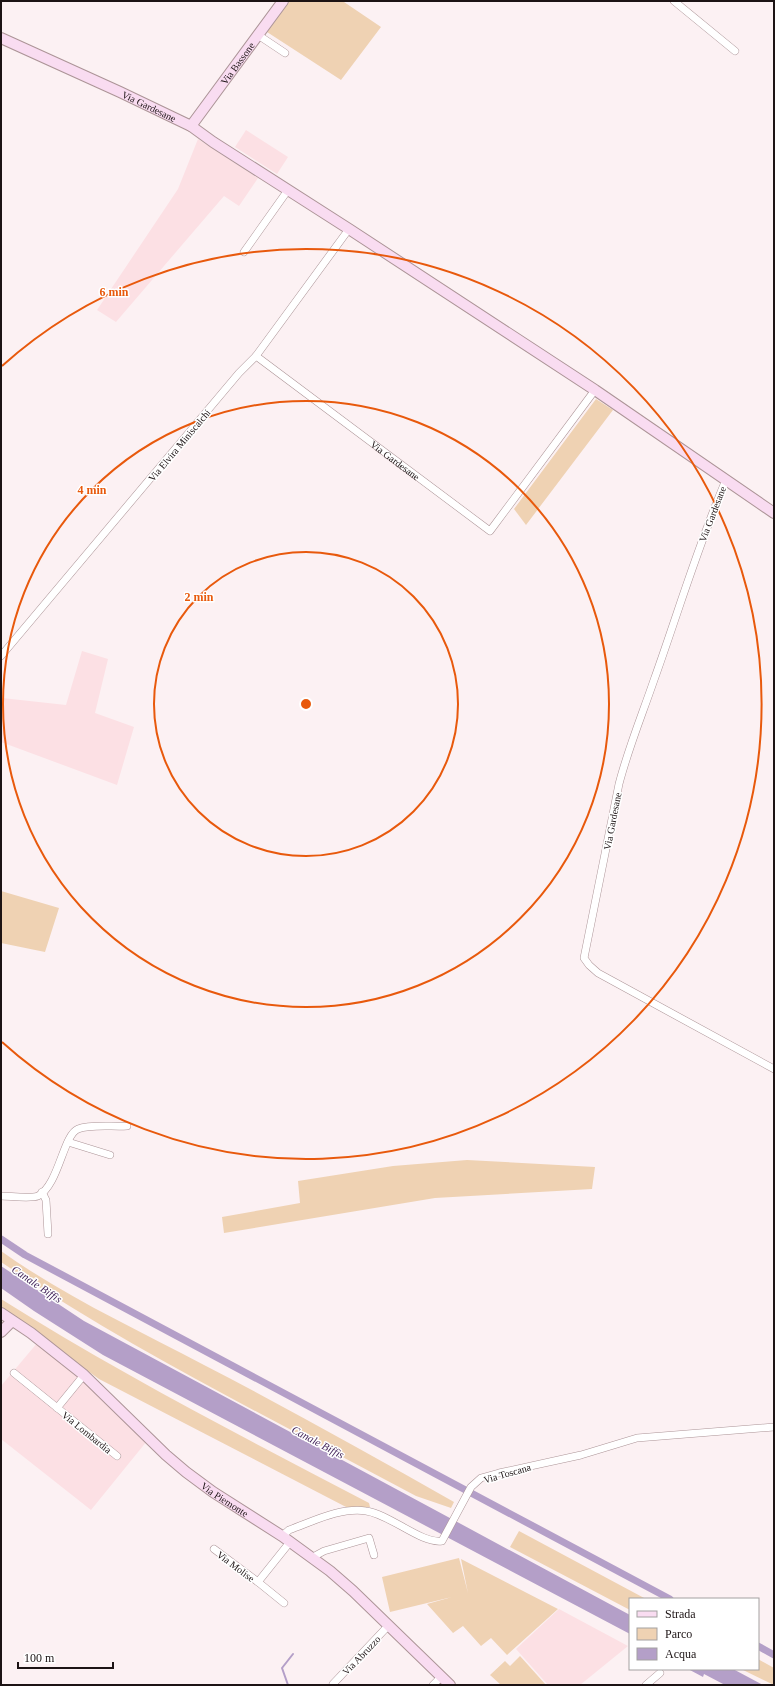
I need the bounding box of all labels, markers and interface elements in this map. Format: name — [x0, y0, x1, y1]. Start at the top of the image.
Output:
street label: Via Bassone — [218, 40, 257, 87]
street label: Via Gardesane — [120, 89, 178, 124]
text: 6 min — [99, 285, 129, 299]
street label: Via Elvira Miniscalchi — [146, 407, 213, 484]
street label: Via Gardesane — [368, 439, 422, 483]
text: 4 min — [77, 483, 107, 497]
street label: Via Gardesane — [697, 484, 728, 543]
text: 2 min — [184, 590, 214, 604]
centre of rings — [299, 697, 313, 711]
street label: Via Gardesane — [602, 791, 624, 851]
water label: Canale Biffis — [10, 1263, 64, 1305]
street label: Via Lombardia — [60, 1409, 114, 1456]
water label: Canale Biffis — [290, 1423, 346, 1461]
street label: Via Toscana — [482, 1461, 533, 1485]
street label: Via Piemonte — [199, 1480, 251, 1519]
street label: Via Molise — [215, 1549, 257, 1584]
legend — [629, 1598, 759, 1670]
text: Strada — [665, 1607, 696, 1621]
text: Parco — [665, 1627, 692, 1641]
street label: Via Abruzzo — [340, 1633, 383, 1677]
scale bar — [18, 1644, 113, 1670]
text: Acqua — [665, 1647, 697, 1661]
text: 100 m — [24, 1651, 55, 1665]

